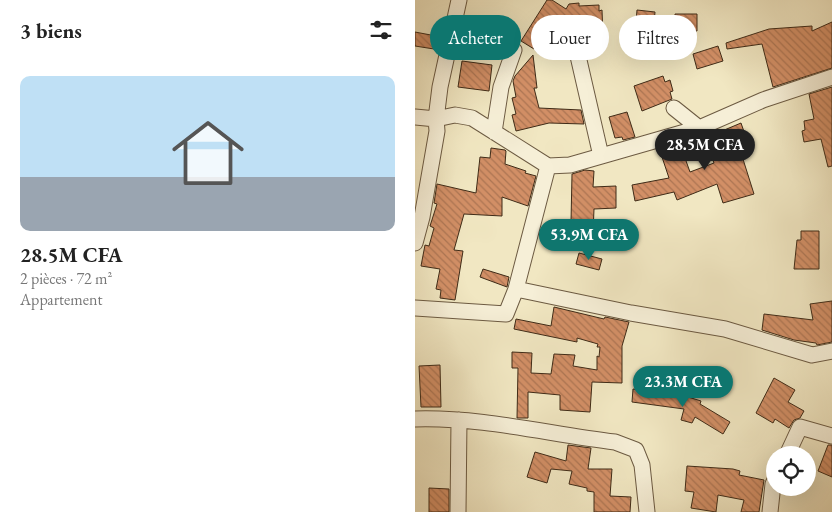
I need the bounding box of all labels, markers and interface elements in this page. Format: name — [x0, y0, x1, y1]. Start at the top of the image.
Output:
chip: Acheter — [430, 15, 521, 60]
chip: Louer — [531, 15, 609, 60]
chip: Filtres — [619, 15, 697, 60]
icon: filters — [367, 16, 395, 44]
text: 3 biens — [20, 17, 82, 44]
icon: home — [163, 108, 253, 198]
pin: 28.5M CFA — [648, 128, 762, 171]
text: 28.5M CFA — [666, 134, 744, 155]
pin: 53.9M CFA — [532, 218, 646, 261]
text: 53.9M CFA — [550, 224, 628, 245]
text: 28.5M CFA — [20, 241, 123, 268]
text: 2 pièces · 72 m² — [20, 268, 112, 289]
text: Appartement — [20, 289, 103, 310]
pin: 23.3M CFA — [626, 366, 740, 408]
text: 23.3M CFA — [644, 371, 722, 392]
map controls — [766, 446, 816, 496]
button: locate — [766, 446, 816, 496]

